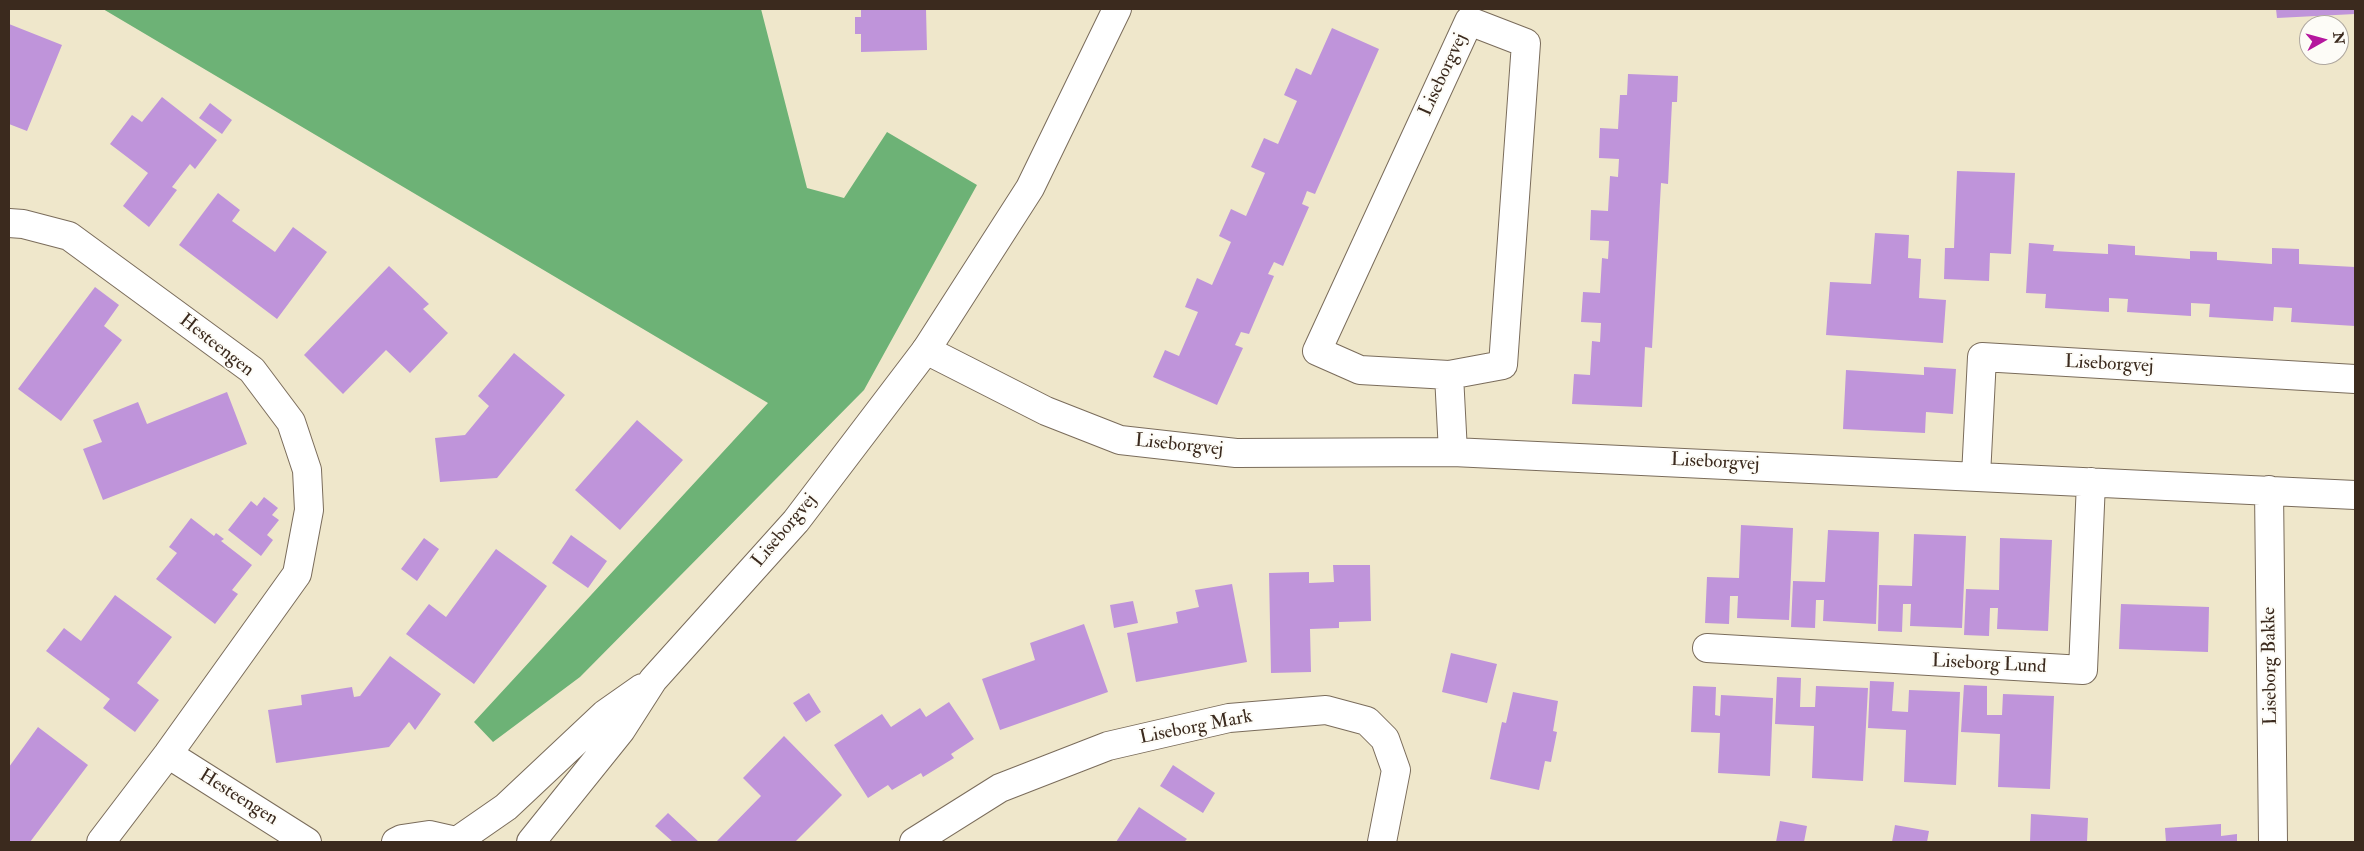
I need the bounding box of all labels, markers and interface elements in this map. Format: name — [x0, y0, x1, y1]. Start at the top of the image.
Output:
north arrow — [2299, 15, 2349, 65]
street label: Liseborgvej — [1415, 30, 1473, 120]
text: N — [2329, 31, 2348, 45]
street label: Hesteengen — [174, 310, 258, 382]
street label: Liseborgvej — [2064, 351, 2154, 379]
street label: Liseborgvej — [1134, 430, 1224, 462]
street label: Liseborgvej — [1670, 449, 1760, 477]
street label: Liseborgvej — [748, 490, 822, 572]
street label: Liseborg Bakke — [2259, 607, 2283, 725]
street label: Liseborg Lund — [1931, 651, 2047, 679]
street label: Liseborg Mark — [1138, 706, 1254, 750]
street label: Hesteengen — [194, 765, 282, 831]

